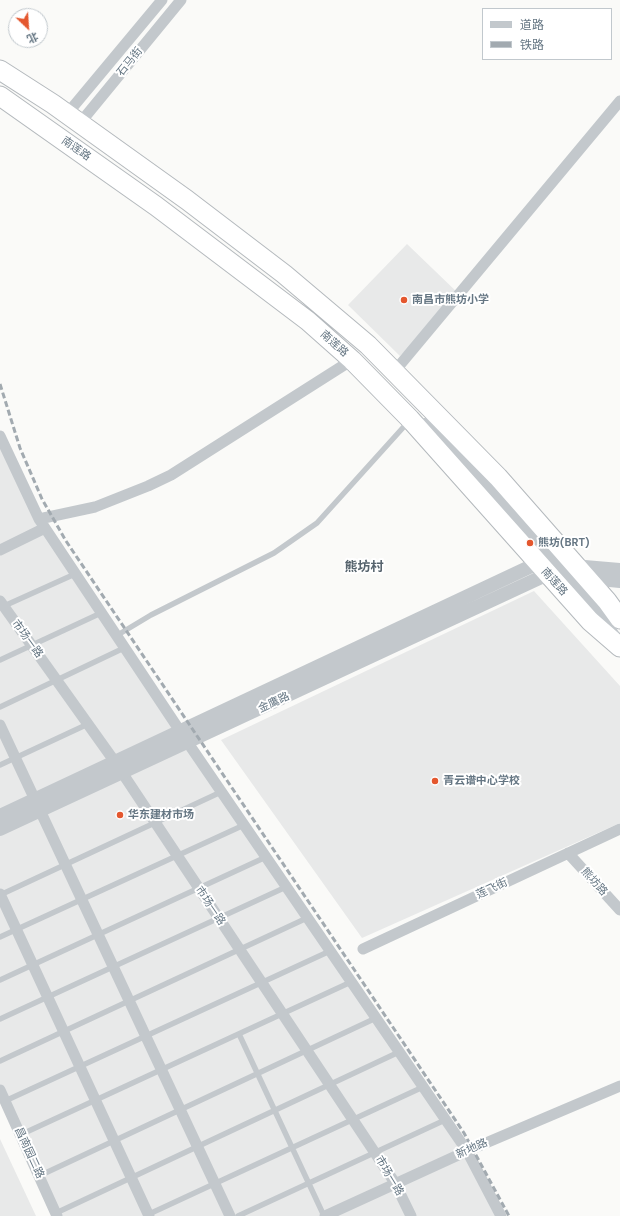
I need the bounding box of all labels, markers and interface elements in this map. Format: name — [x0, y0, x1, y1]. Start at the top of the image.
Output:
north arrow — [8, 8, 48, 48]
legend — [482, 8, 612, 60]
text: 道路 — [520, 17, 544, 33]
text: 北 — [25, 29, 41, 47]
text: 铁路 — [520, 37, 544, 53]
street label: 石马街 — [114, 45, 146, 79]
street label: 南莲路 — [59, 134, 93, 164]
place label: 南昌市熊坊小学 — [412, 293, 489, 307]
marker: 南昌市熊坊小学 — [399, 295, 409, 305]
street label: 南莲路 — [317, 328, 351, 360]
place label: 熊坊(BRT) — [538, 536, 589, 550]
marker: 熊坊(BRT) — [525, 538, 535, 548]
district label: 熊坊村 — [345, 560, 383, 576]
street label: 南莲路 — [538, 565, 570, 599]
street label: 市场一路 — [9, 617, 45, 661]
street label: 金鹰路 — [256, 690, 292, 716]
place label: 青云谱中心学校 — [443, 774, 520, 788]
marker: 青云谱中心学校 — [430, 776, 440, 786]
place label: 华东建材市场 — [128, 808, 194, 822]
marker: 华东建材市场 — [115, 810, 125, 820]
street label: 熊坊路 — [578, 865, 610, 899]
street label: 莲飞街 — [474, 876, 510, 902]
street label: 市场一路 — [192, 884, 228, 928]
street label: 昌南园二路 — [11, 1125, 47, 1181]
street label: 新地路 — [454, 1136, 490, 1162]
street label: 市场一路 — [372, 1154, 406, 1198]

